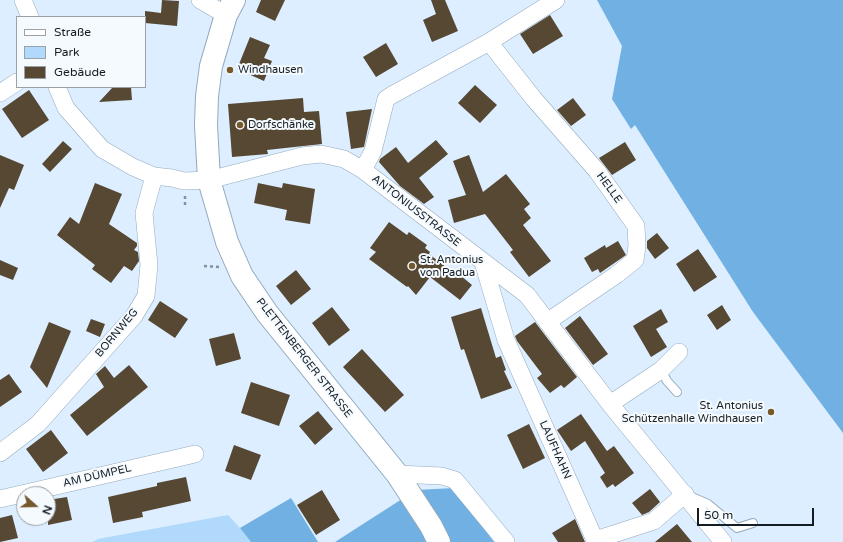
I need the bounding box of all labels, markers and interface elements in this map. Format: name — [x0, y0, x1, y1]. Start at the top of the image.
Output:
legend — [16, 16, 146, 88]
text: Straße — [54, 25, 91, 39]
text: Park — [54, 45, 80, 59]
place label: Windhausen — [238, 63, 303, 77]
text: Gebäude — [54, 65, 106, 79]
marker: Windhausen — [225, 65, 235, 75]
place label: Dorfschänke — [248, 118, 314, 132]
marker: Dorfschänke — [235, 120, 245, 130]
street label: HELLE — [593, 170, 625, 206]
street label: ANTONIUSSTRASSE — [369, 172, 463, 250]
place label: St. Antonius von Padua — [420, 253, 483, 279]
marker: St. Antonius von Padua — [407, 261, 417, 271]
street label: PLETTENBERGER STRASSE — [253, 296, 355, 420]
street label: BORNWEG — [93, 306, 141, 360]
place label: St. Antonius Schützenhalle Windhausen — [622, 399, 763, 425]
marker: St. Antonius Schützenhalle Windhausen — [766, 407, 776, 417]
street label: LAUFHAHN — [536, 419, 574, 481]
street label: AM DÜMPEL — [62, 462, 132, 490]
north arrow — [16, 486, 56, 526]
scale bar — [699, 500, 816, 526]
text: N — [39, 504, 54, 516]
text: 50 m — [704, 508, 733, 522]

